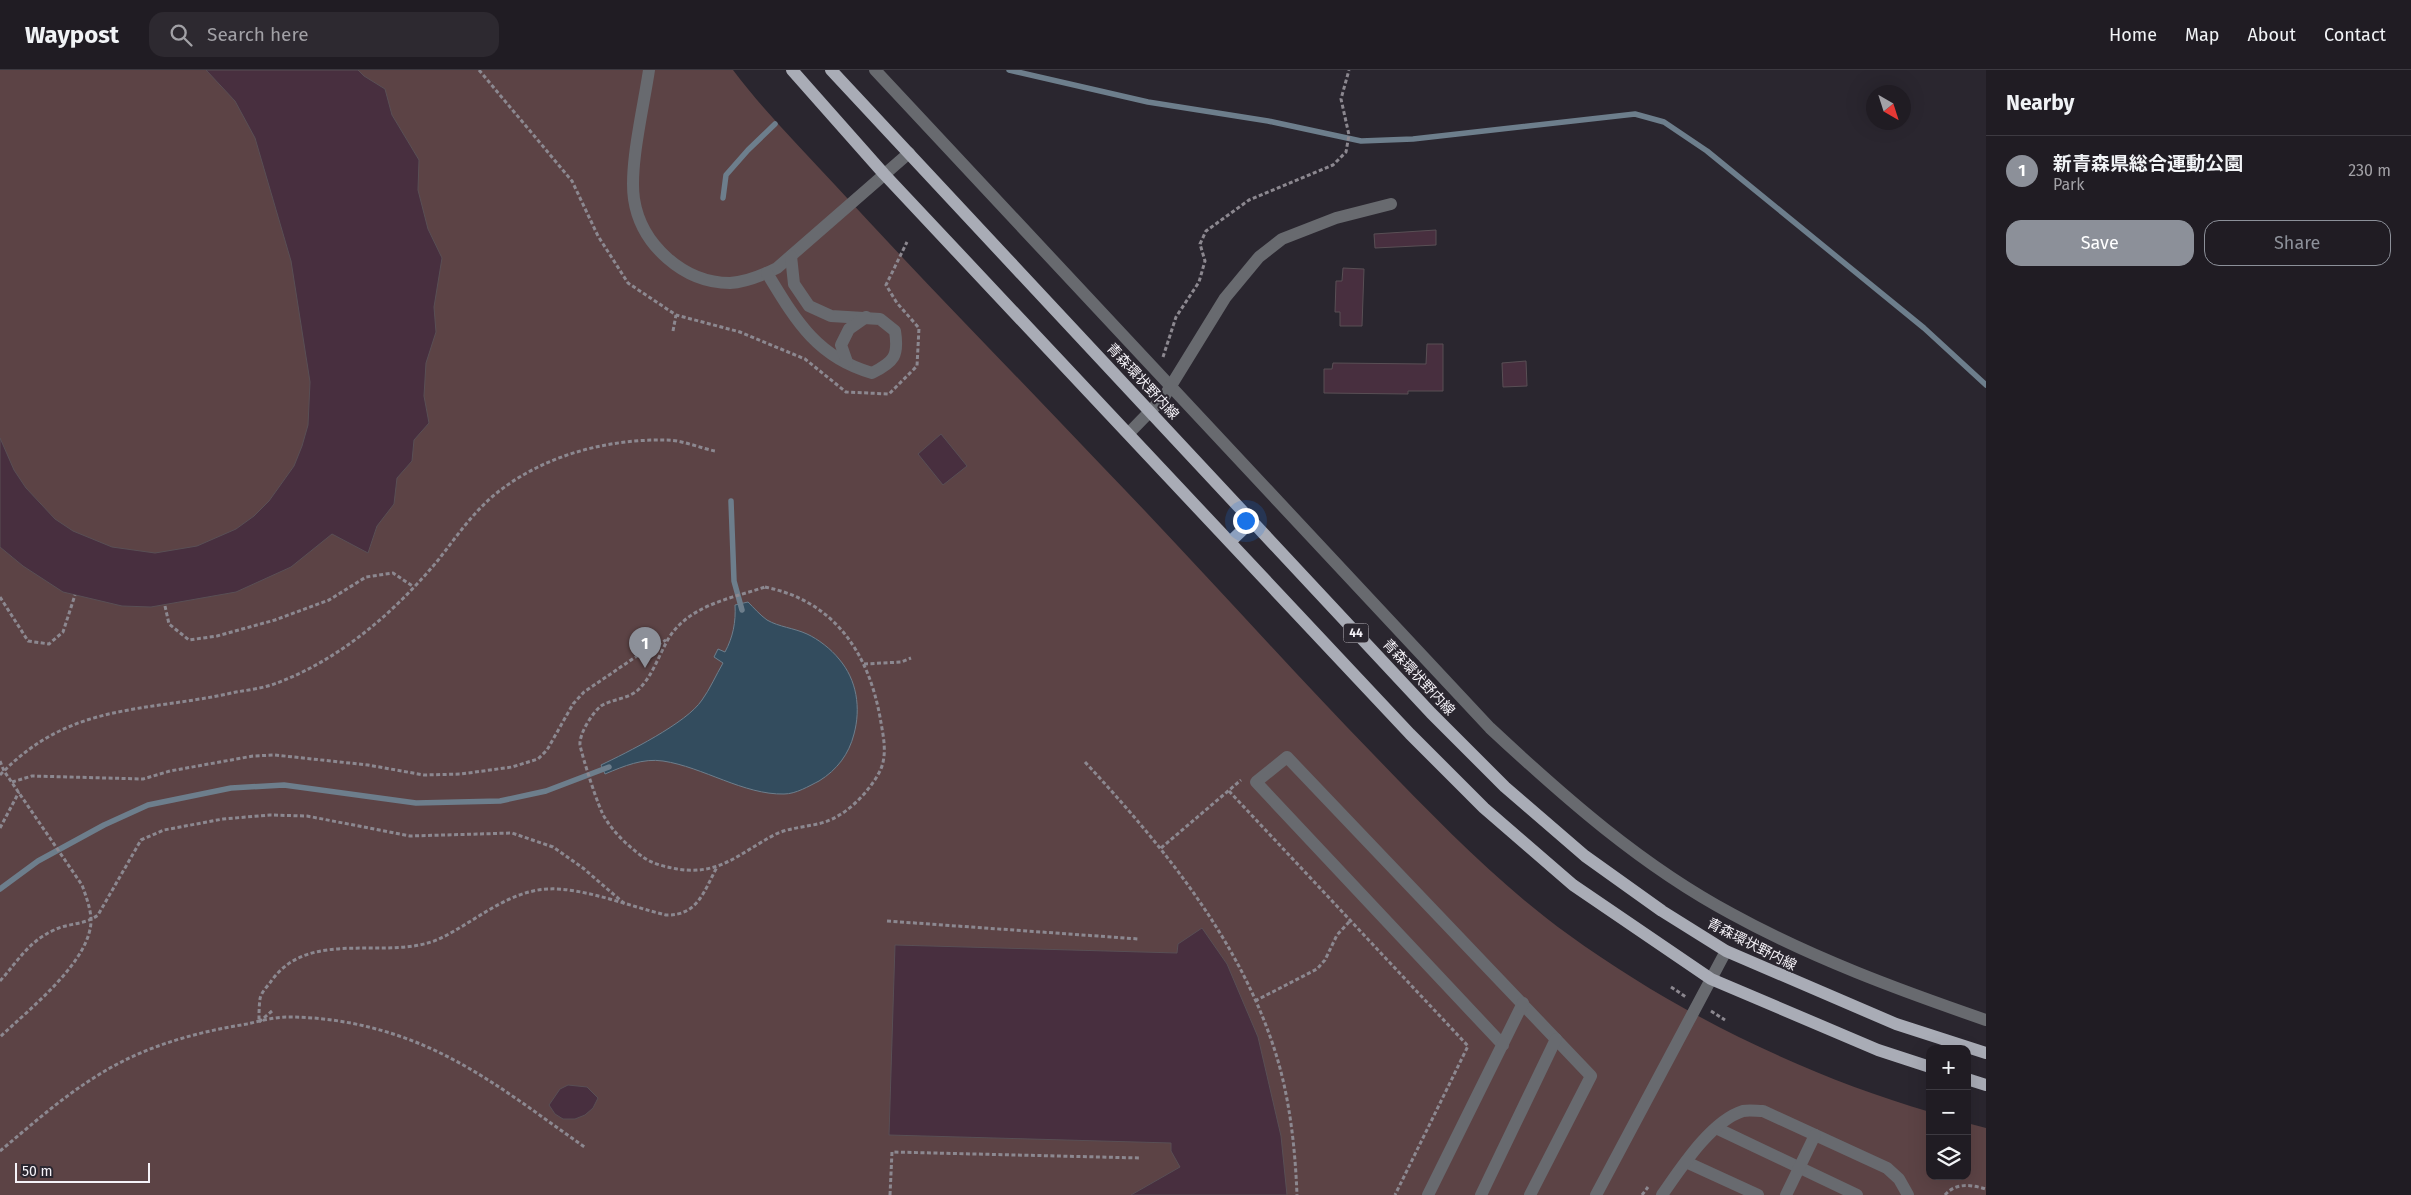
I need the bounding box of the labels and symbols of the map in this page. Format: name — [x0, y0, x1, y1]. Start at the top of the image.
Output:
north arrow — [1866, 85, 1911, 130]
street label: 青森環状野内線 — [1103, 340, 1182, 423]
your location — [1233, 508, 1259, 534]
road number: 44 — [1344, 624, 1368, 642]
pin: 1 — [629, 627, 661, 668]
street label: 青森環状野内線 — [1379, 636, 1458, 719]
street label: 青森環状野内線 — [1704, 915, 1799, 974]
scale bar — [15, 1160, 150, 1183]

